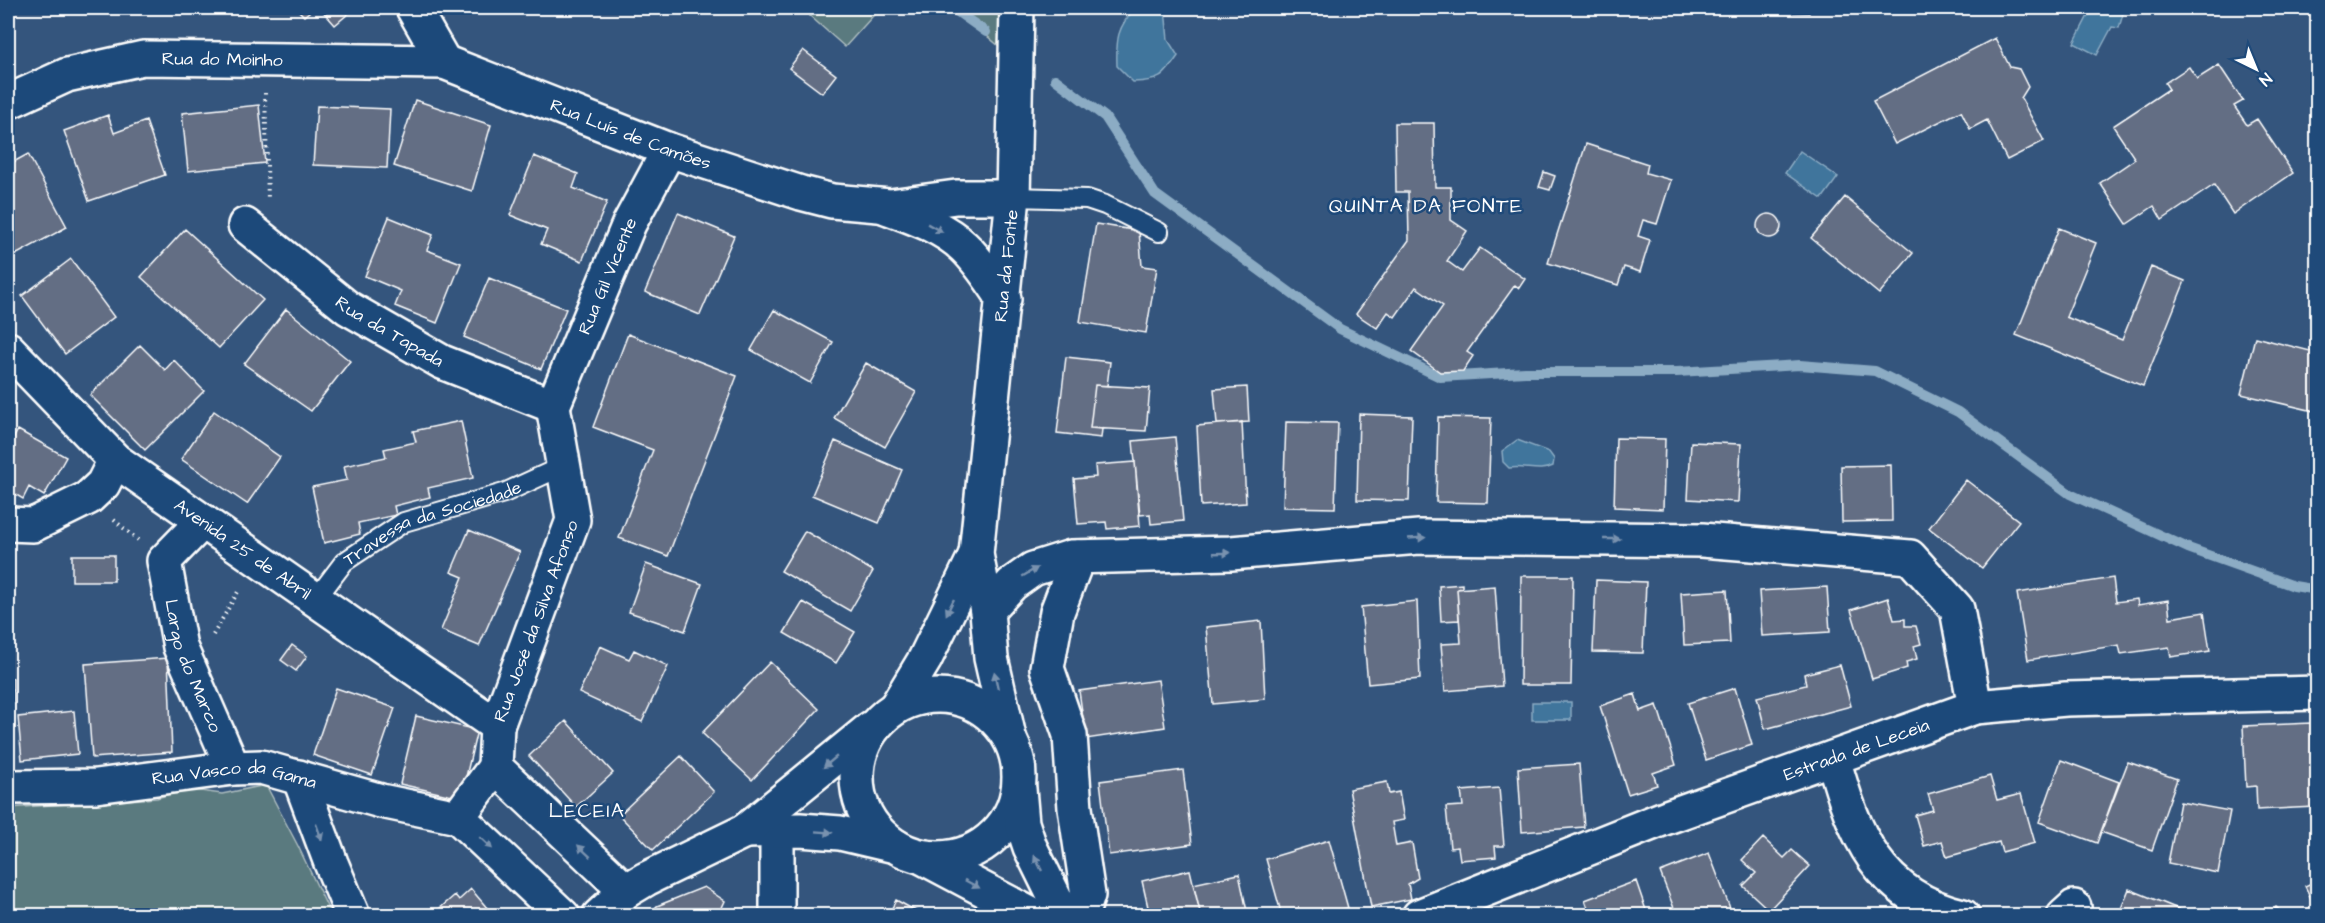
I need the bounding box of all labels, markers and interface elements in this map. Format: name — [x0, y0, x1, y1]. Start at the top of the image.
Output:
north arrow — [2226, 39, 2286, 99]
street label: Rua do Moinho — [162, 46, 283, 73]
text: N — [2254, 68, 2277, 91]
street label: Rua Luís de Camões — [547, 93, 714, 176]
district label: QUINTA DA FONTE — [1329, 192, 1523, 220]
street label: Rua da Fonte — [988, 208, 1025, 323]
street label: Rua Gil Vicente — [572, 213, 643, 338]
one-way arrow — [927, 223, 944, 233]
street label: Rua da Tapada — [330, 290, 448, 373]
street label: Travessa da Sociedade — [338, 475, 526, 572]
street label: Avenida 25 de Abril — [169, 493, 316, 606]
street label: Rua José da Silva Afonso — [488, 517, 585, 725]
one-way arrow — [1407, 534, 1426, 543]
one-way arrow — [1602, 534, 1621, 544]
one-way arrow — [1213, 549, 1232, 558]
one-way arrow — [1022, 567, 1039, 577]
street label: Largo do Marco — [158, 597, 228, 736]
one-way arrow — [946, 598, 955, 615]
one-way arrow — [991, 670, 1000, 689]
street label: Estrada de Leceia — [1780, 712, 1933, 787]
street label: Rua Vasco da Gama — [150, 754, 319, 795]
one-way arrow — [822, 756, 838, 769]
district label: LECEIA — [549, 797, 625, 825]
one-way arrow — [315, 823, 325, 841]
one-way arrow — [815, 827, 834, 837]
one-way arrow — [479, 836, 494, 850]
one-way arrow — [577, 844, 591, 858]
one-way arrow — [1034, 855, 1043, 872]
one-way arrow — [964, 879, 981, 889]

